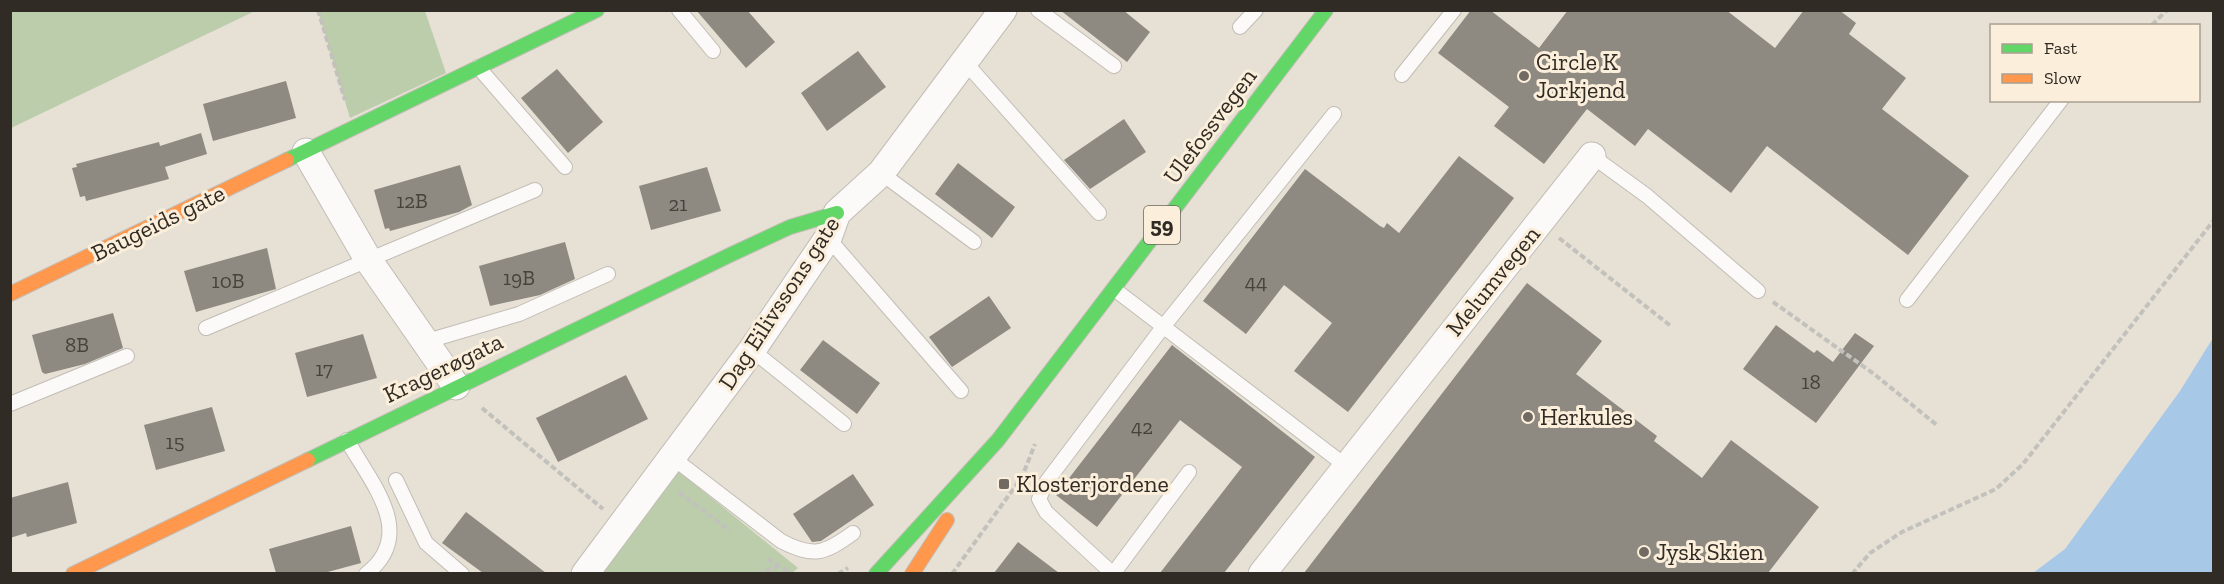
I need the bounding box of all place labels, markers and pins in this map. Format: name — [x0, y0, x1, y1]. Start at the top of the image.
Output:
place label: Circle K Jorkjend — [1536, 47, 1625, 104]
marker: Circle K Jorkjend — [1517, 69, 1531, 83]
place label: Herkules — [1540, 402, 1633, 431]
marker: Herkules — [1521, 410, 1535, 424]
place label: Klosterjordene — [1016, 469, 1169, 498]
marker: Klosterjordene — [997, 477, 1011, 491]
place label: Jysk Skien — [1656, 537, 1764, 566]
marker: Jysk Skien — [1637, 545, 1651, 559]

